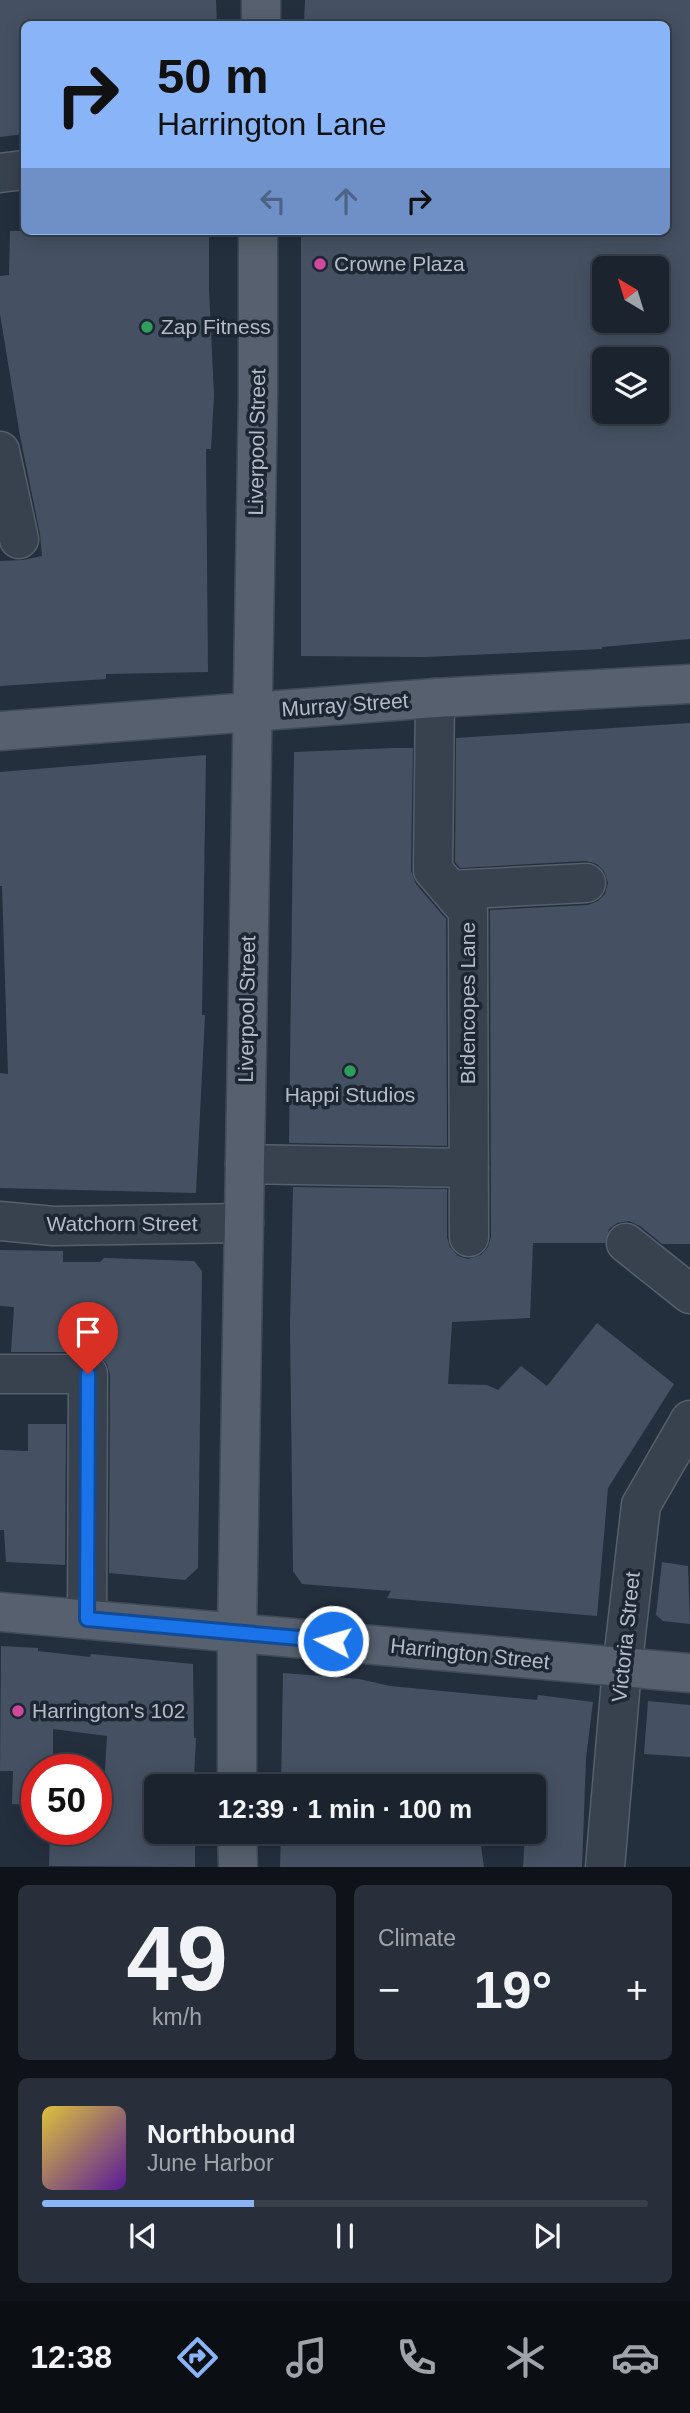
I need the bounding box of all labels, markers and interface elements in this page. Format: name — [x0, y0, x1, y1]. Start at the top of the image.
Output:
icon: right — [42, 49, 133, 140]
text: 50 m — [157, 49, 269, 103]
text: Harrington Lane — [157, 106, 386, 142]
icon: left — [254, 182, 292, 220]
icon: ahead — [327, 182, 365, 220]
icon: right — [400, 182, 438, 220]
place label: Crowne Plaza — [334, 252, 465, 275]
marker: Crowne Plaza — [312, 256, 328, 272]
north arrow — [592, 256, 668, 332]
map controls — [592, 256, 669, 424]
place label: Zap Fitness — [161, 315, 271, 338]
marker: Zap Fitness — [139, 319, 155, 335]
button: layers — [592, 347, 669, 424]
street label: Liverpool Street — [244, 368, 269, 516]
street label: Murray Street — [281, 689, 409, 720]
street label: Bidencopes Lane — [456, 922, 479, 1084]
street label: Liverpool Street — [234, 935, 259, 1083]
marker: Happi Studios — [342, 1063, 358, 1079]
place label: Happi Studios — [285, 1083, 415, 1106]
street label: Watchorn Street — [47, 1212, 198, 1235]
pin — [58, 1302, 118, 1374]
icon: arrive — [69, 1313, 107, 1351]
street label: Victoria Street — [607, 1570, 644, 1704]
position arrow — [296, 1604, 370, 1678]
street label: Harrington Street — [389, 1634, 551, 1673]
place label: Harrington's 102 — [32, 1699, 185, 1722]
marker: Harrington's 102 — [10, 1703, 26, 1719]
speed limit sign: 50 — [21, 1754, 112, 1845]
text: 12:39 · 1 min · 100 m — [218, 1794, 472, 1824]
text: 49 — [126, 1908, 228, 2009]
text: Climate — [378, 1925, 456, 1951]
text: 19° — [474, 1961, 552, 2019]
text: − — [378, 1969, 400, 2011]
text: + — [626, 1969, 648, 2011]
text: km/h — [152, 2004, 202, 2030]
text: Northbound — [147, 2119, 296, 2149]
text: June Harbor — [147, 2150, 274, 2176]
icon: previous — [124, 2217, 162, 2255]
icon: pause — [326, 2217, 364, 2255]
icon: next — [528, 2217, 566, 2255]
icon: directions — [173, 2333, 222, 2382]
icon: music — [282, 2333, 331, 2382]
icon: phone — [392, 2333, 441, 2382]
icon: climate — [501, 2333, 550, 2382]
icon: car — [611, 2333, 660, 2382]
text: 12:38 — [30, 2339, 112, 2375]

